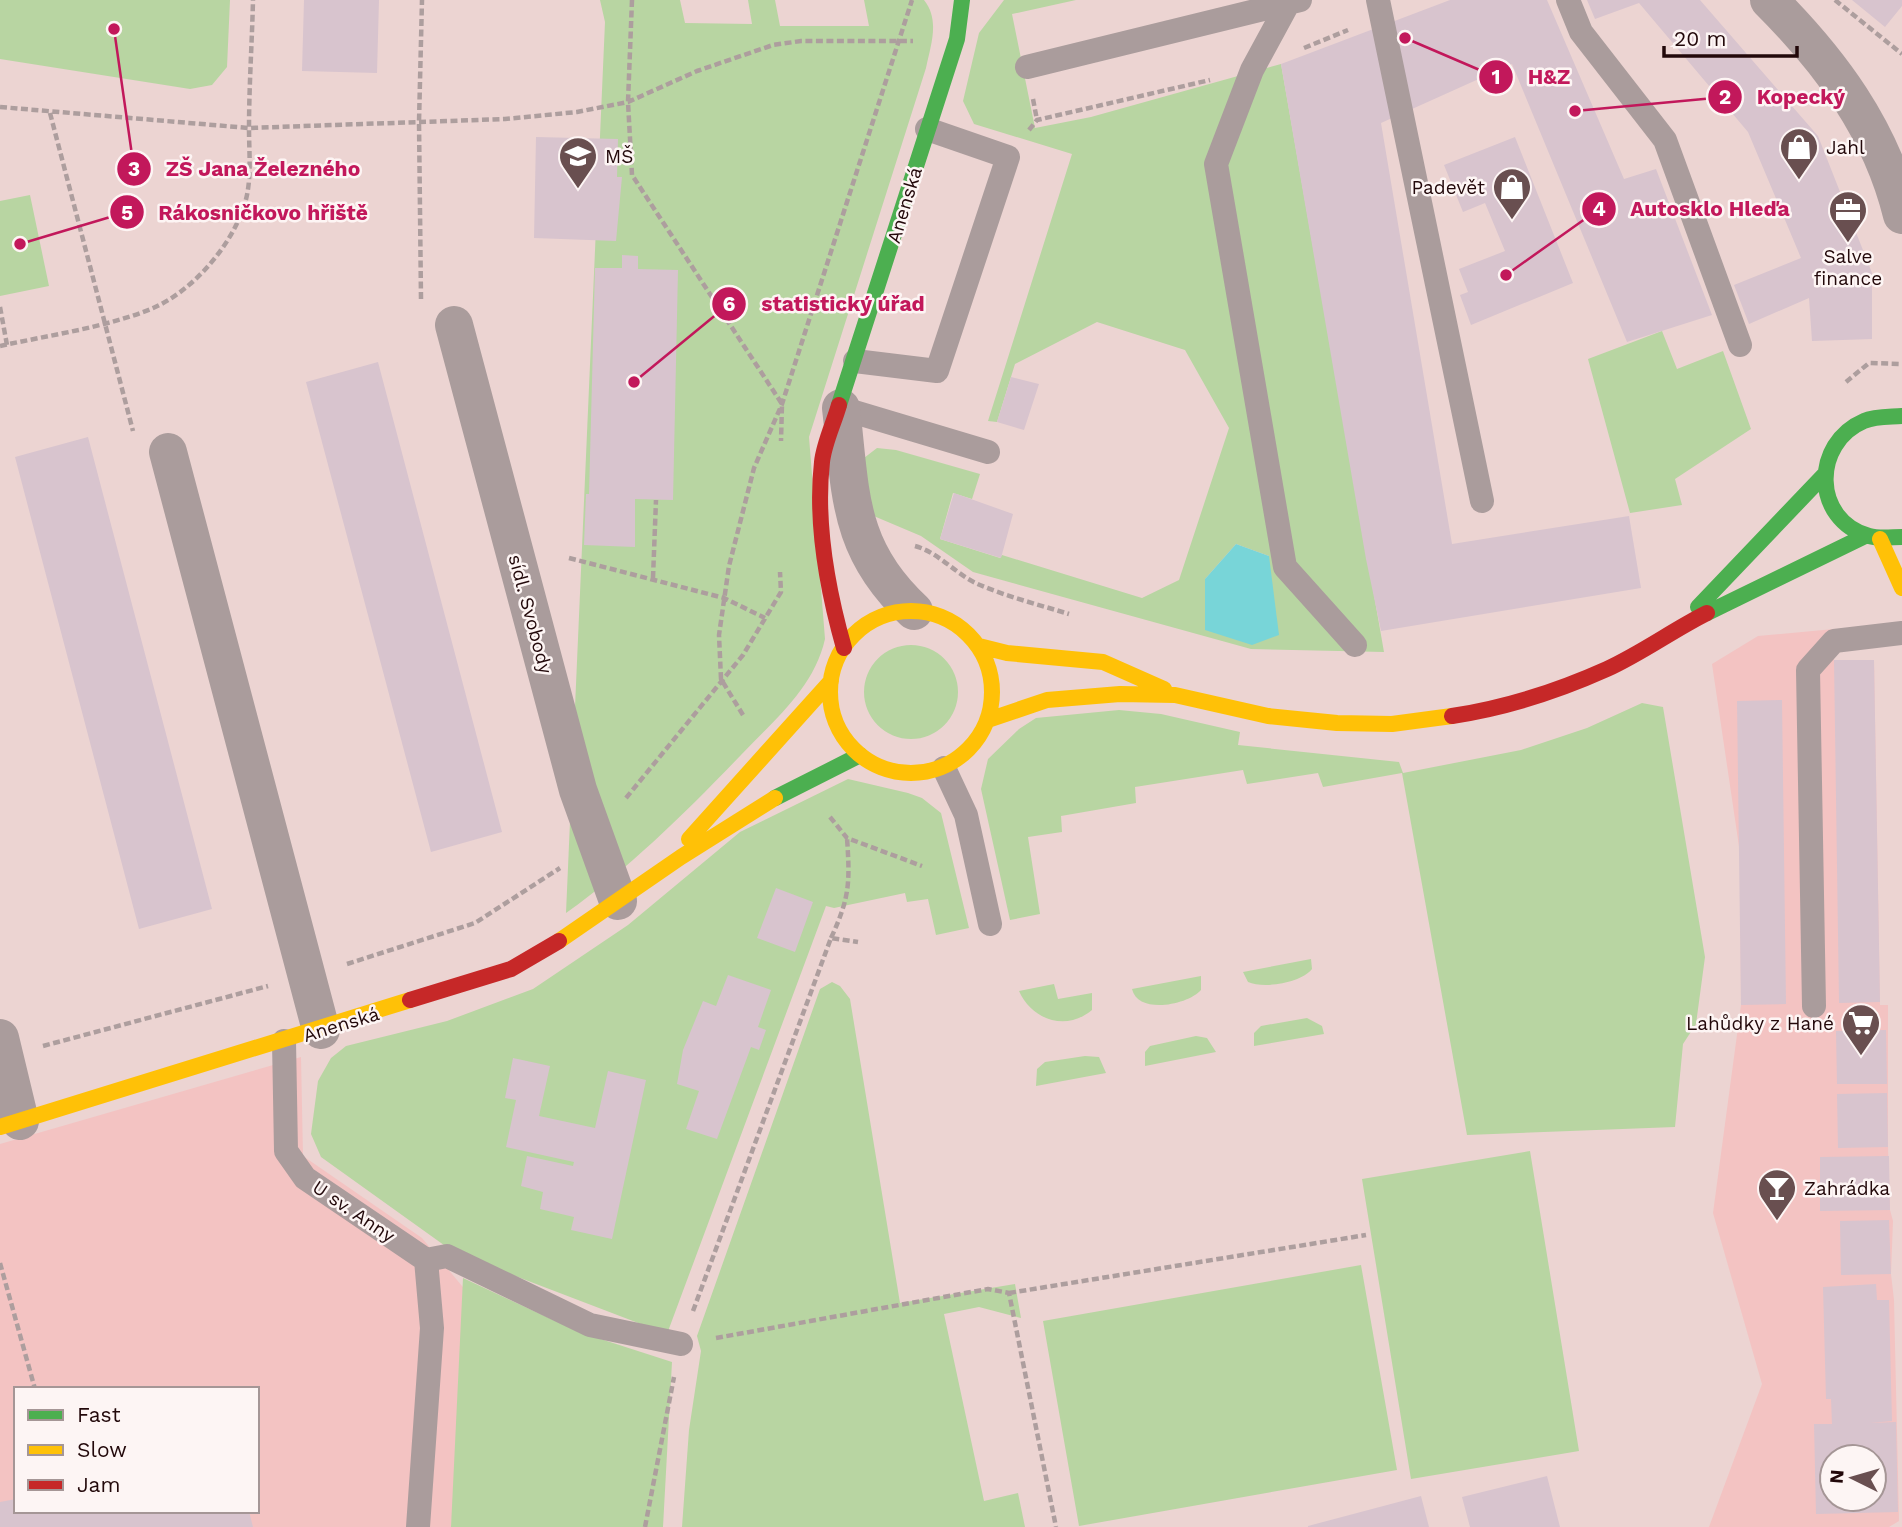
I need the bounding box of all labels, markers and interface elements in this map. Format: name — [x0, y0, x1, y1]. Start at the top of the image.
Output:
scale bar — [1664, 14, 1797, 58]
text: 20 m — [1674, 26, 1726, 51]
callout: H&Z — [1478, 56, 1584, 98]
text: 1 — [1491, 64, 1501, 89]
text: H&Z — [1528, 64, 1570, 89]
callout: Kopecký — [1708, 76, 1859, 118]
text: 2 — [1719, 84, 1731, 109]
text: Kopecký — [1757, 84, 1845, 109]
shop icon: Jahl — [1778, 126, 1820, 181]
school or university icon: MŠ — [557, 135, 599, 190]
place label: Jahl — [1826, 136, 1865, 159]
place label: MŠ — [605, 145, 633, 168]
callout: ZŠ Jana Železného — [117, 148, 375, 190]
text: 3 — [128, 156, 140, 181]
text: ZŠ Jana Železného — [166, 156, 360, 181]
street label: Anenská — [882, 164, 927, 246]
shop icon: Padevět — [1491, 166, 1533, 221]
place label: Padevět — [1412, 176, 1485, 199]
callout: Autosklo Hleďa — [1581, 188, 1804, 230]
office icon: Salve finance — [1827, 189, 1869, 244]
callout: Rákosničkovo hřiště — [109, 191, 382, 233]
text: 4 — [1592, 196, 1606, 221]
text: Autosklo Hleďa — [1630, 196, 1791, 221]
text: 5 — [121, 200, 133, 225]
text: Rákosničkovo hřiště — [158, 200, 368, 225]
place label: Salve finance — [1814, 245, 1882, 290]
callout: statistický úřad — [712, 283, 939, 325]
text: 6 — [723, 291, 736, 316]
text: statistický úřad — [761, 291, 925, 316]
street label: sídl. Svobody — [504, 552, 558, 677]
street label: Anenská — [300, 1002, 382, 1047]
supermarket icon: Lahůdky z Hané — [1840, 1002, 1882, 1057]
place label: Lahůdky z Hané — [1686, 1012, 1834, 1035]
bar icon: Zahrádka — [1756, 1167, 1798, 1222]
street label: U sv. Anny — [308, 1175, 400, 1247]
place label: Zahrádka — [1804, 1177, 1890, 1200]
legend — [14, 1387, 259, 1513]
text: Fast — [77, 1402, 121, 1427]
text: Slow — [77, 1437, 127, 1462]
north arrow — [1818, 1443, 1888, 1513]
text: N — [1824, 1469, 1849, 1485]
text: Jam — [77, 1472, 120, 1497]

